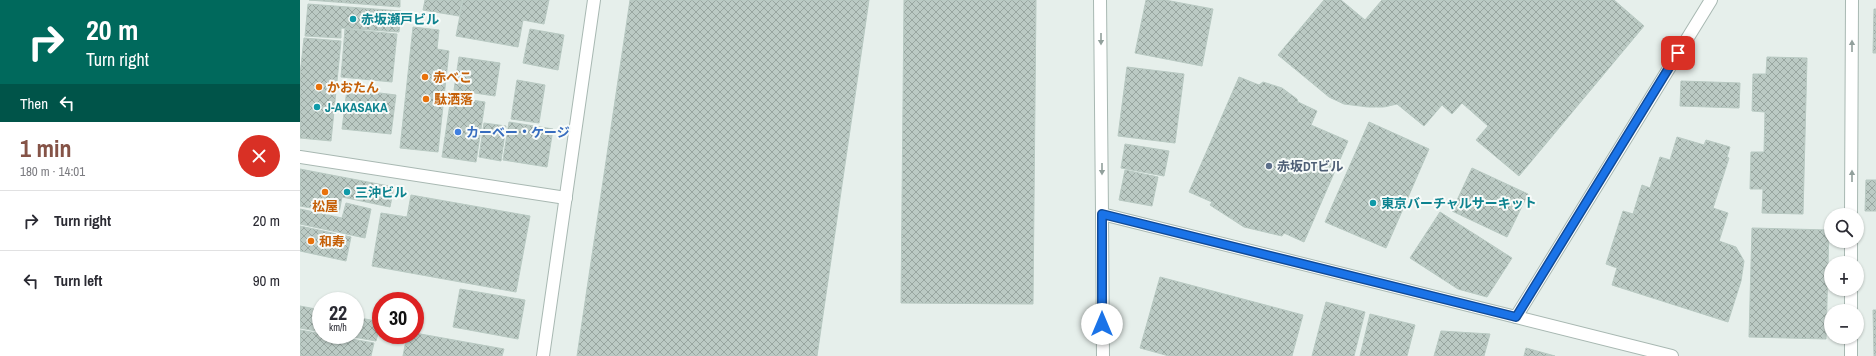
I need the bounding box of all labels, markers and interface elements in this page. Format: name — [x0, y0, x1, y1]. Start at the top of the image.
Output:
text: 20 m — [86, 11, 138, 49]
place label: 赤坂瀬戸ビル — [361, 11, 439, 28]
marker: 赤坂瀬戸ビル — [348, 14, 358, 24]
icon: right — [20, 16, 72, 68]
one-way arrow — [1098, 33, 1104, 46]
pin — [1661, 36, 1695, 70]
one-way arrow — [1849, 39, 1855, 52]
icon: arrive — [1667, 42, 1689, 64]
text: Turn right — [86, 47, 149, 72]
place label: 赤べこ — [433, 69, 472, 86]
marker: 赤べこ — [420, 72, 430, 82]
place label: かおたん — [327, 79, 379, 96]
marker: かおたん — [314, 82, 324, 92]
place label: 駄洒落 — [434, 91, 473, 108]
icon: left — [56, 92, 78, 114]
text: Then — [20, 93, 48, 114]
marker: 駄洒落 — [421, 94, 431, 104]
place label: J-AKASAKA — [325, 99, 388, 116]
marker: J-AKASAKA — [312, 102, 322, 112]
place label: カーベー・ケージ — [466, 124, 570, 141]
marker: カーベー・ケージ — [453, 127, 463, 137]
text: 1 min — [20, 132, 71, 164]
button: close — [238, 135, 280, 177]
place label: 赤坂DTビル — [1277, 158, 1343, 175]
marker: 赤坂DTビル — [1264, 161, 1274, 171]
text: 180 m · 14:01 — [20, 163, 85, 180]
one-way arrow — [1098, 163, 1105, 175]
one-way arrow — [1849, 169, 1855, 182]
place label: 三沖ビル — [355, 184, 407, 201]
marker: 松屋 — [320, 187, 330, 197]
marker: 三沖ビル — [342, 187, 352, 197]
place label: 東京バーチャルサーキット — [1381, 195, 1537, 212]
place label: 松屋 — [312, 198, 338, 215]
marker: 東京バーチャルサーキット — [1368, 198, 1378, 208]
map controls — [1824, 208, 1864, 344]
button: search — [1824, 208, 1864, 248]
icon: right — [20, 210, 42, 232]
text: Turn right — [54, 210, 111, 231]
text: 20 m — [253, 210, 280, 231]
place label: 和寿 — [319, 233, 345, 250]
marker: 和寿 — [306, 236, 316, 246]
button: + — [1824, 256, 1864, 296]
icon: left — [20, 270, 42, 292]
text: Turn left — [54, 270, 102, 291]
text: 90 m — [253, 270, 280, 291]
speed limit sign: 30 — [372, 292, 424, 344]
text: 22 — [329, 299, 347, 326]
position arrow — [1081, 303, 1123, 345]
button: − — [1824, 304, 1864, 344]
text: km/h — [329, 321, 347, 334]

